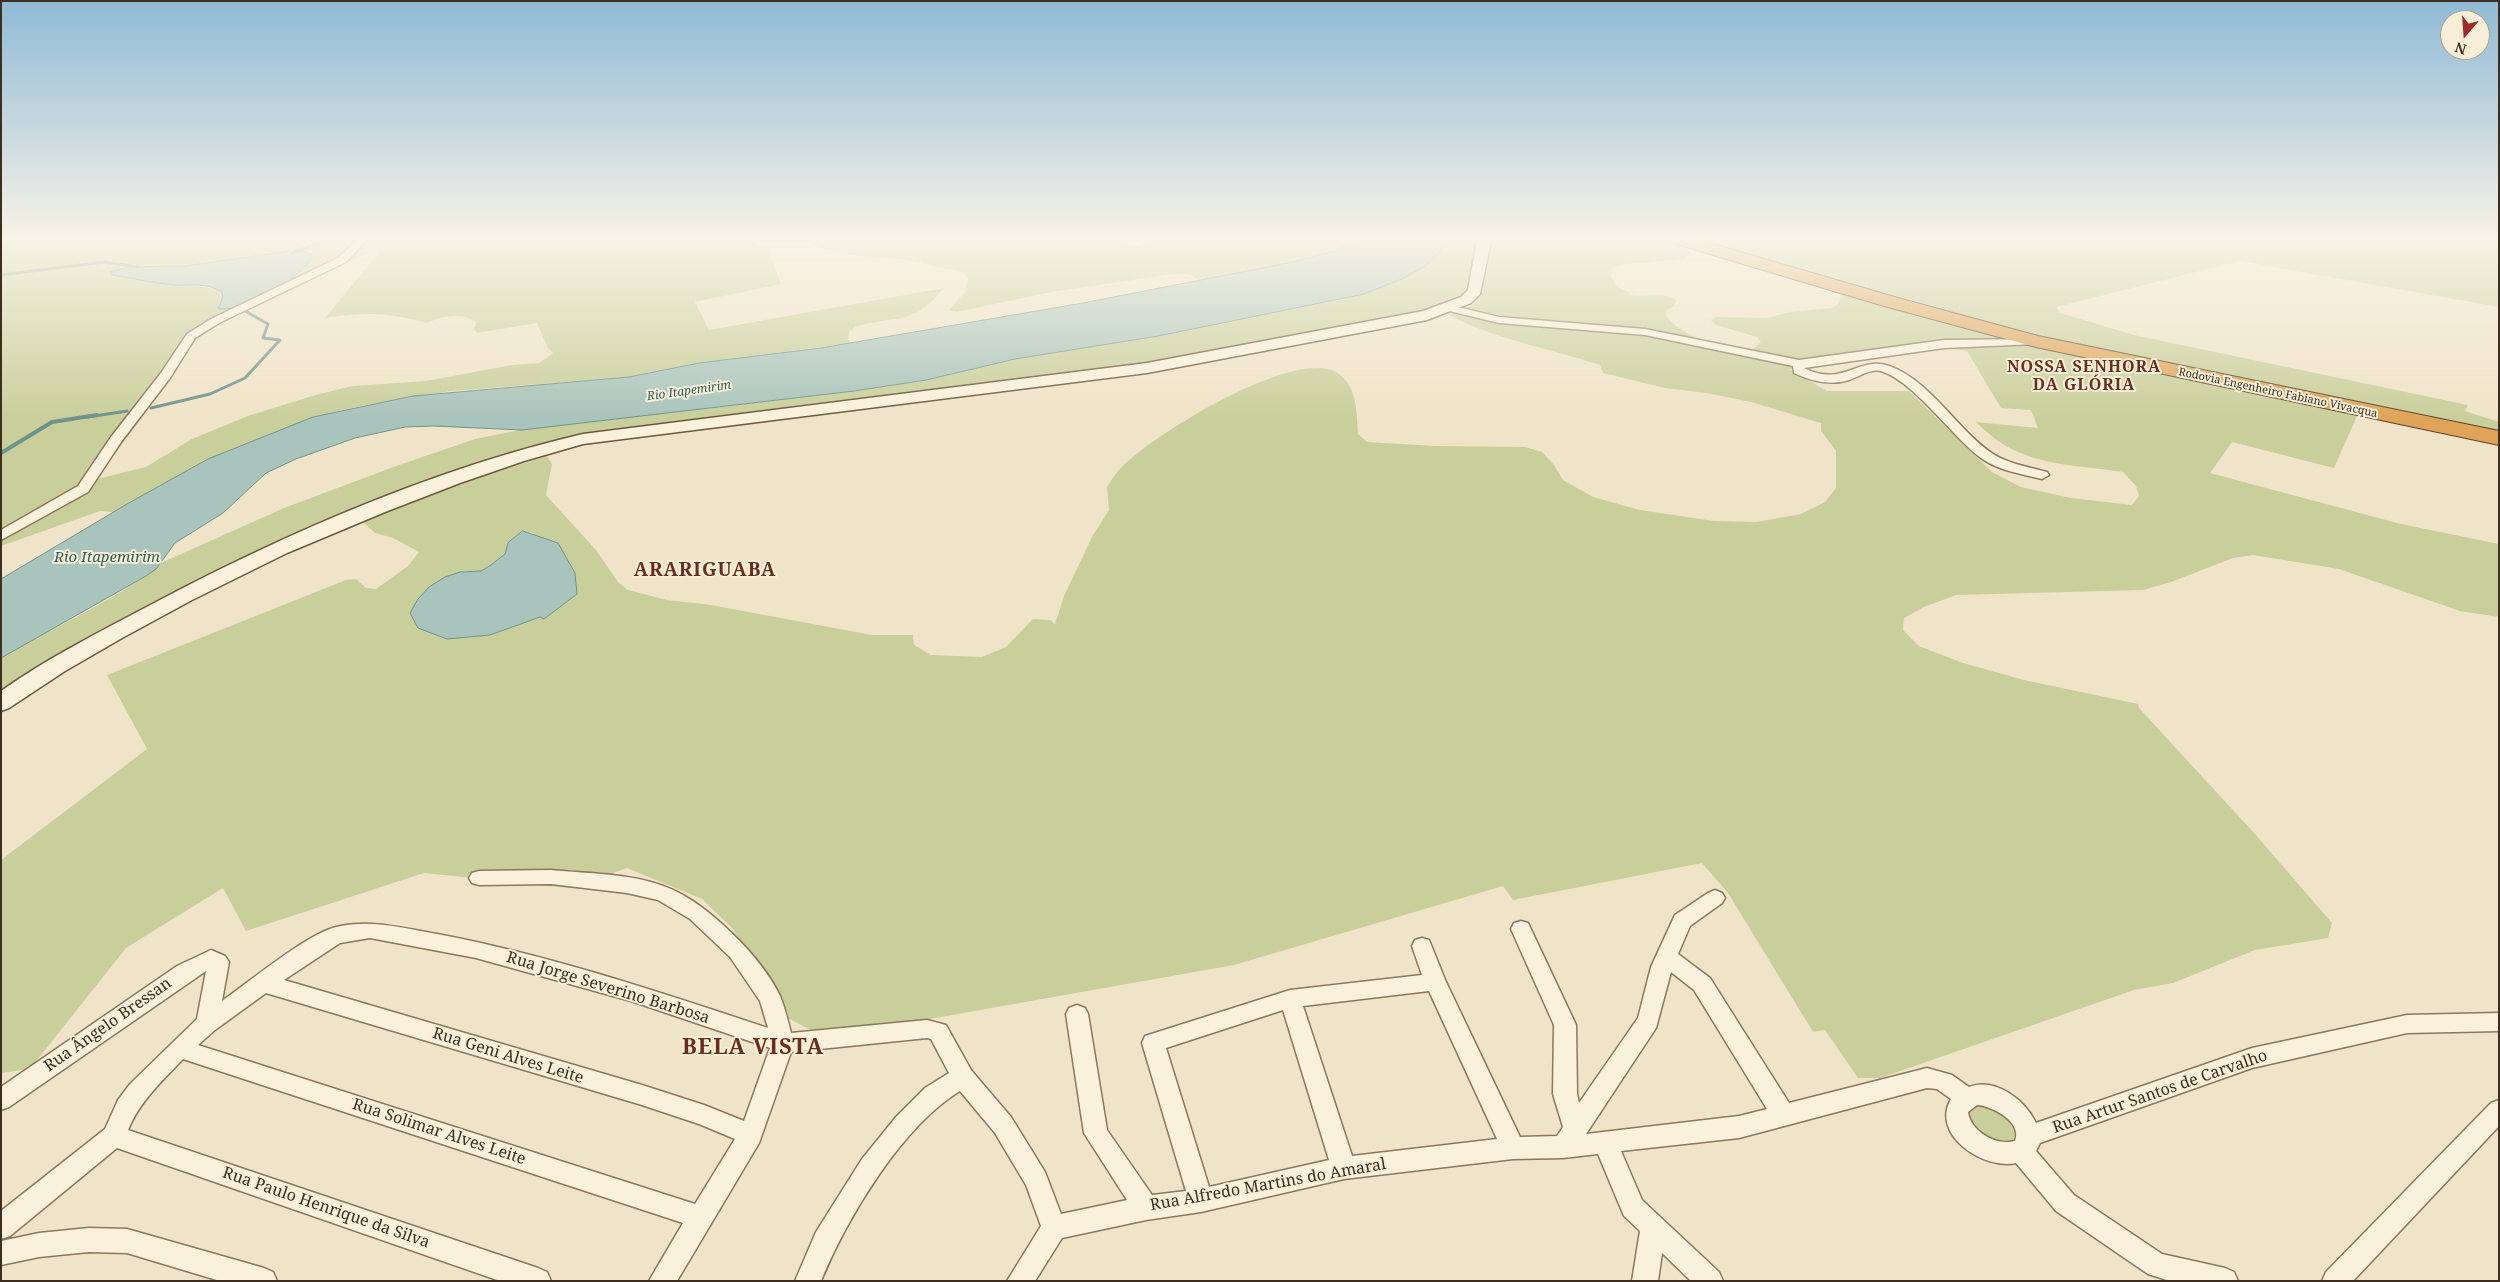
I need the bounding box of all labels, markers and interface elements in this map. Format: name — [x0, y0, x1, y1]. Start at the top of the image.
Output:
north arrow — [2440, 10, 2490, 60]
text: N — [2452, 38, 2469, 60]
district label: NOSSA SENHORA DA GLÓRIA — [2005, 357, 2163, 395]
street label: Rodovia Engenheiro Fabiano Vivacqua — [2177, 365, 2379, 421]
water label: Rio Itapemirim — [646, 378, 732, 404]
water label: Rio Itapemirim — [54, 549, 160, 567]
district label: ARARIGUABA — [632, 560, 778, 582]
street label: Rua Jorge Severino Barbosa — [504, 948, 712, 1028]
street label: Rua Ângelo Bressan — [41, 974, 175, 1076]
street label: Rua Geni Alves Leite — [430, 1024, 586, 1088]
district label: BELA VISTA — [681, 1035, 825, 1061]
street label: Rua Artur Santos de Carvalho — [2050, 1046, 2270, 1138]
street label: Rua Solimar Alves Leite — [350, 1095, 528, 1169]
street label: Rua Alfredo Martins do Amaral — [1149, 1155, 1387, 1215]
street label: Rua Paulo Henrique da Silva — [220, 1163, 432, 1253]

